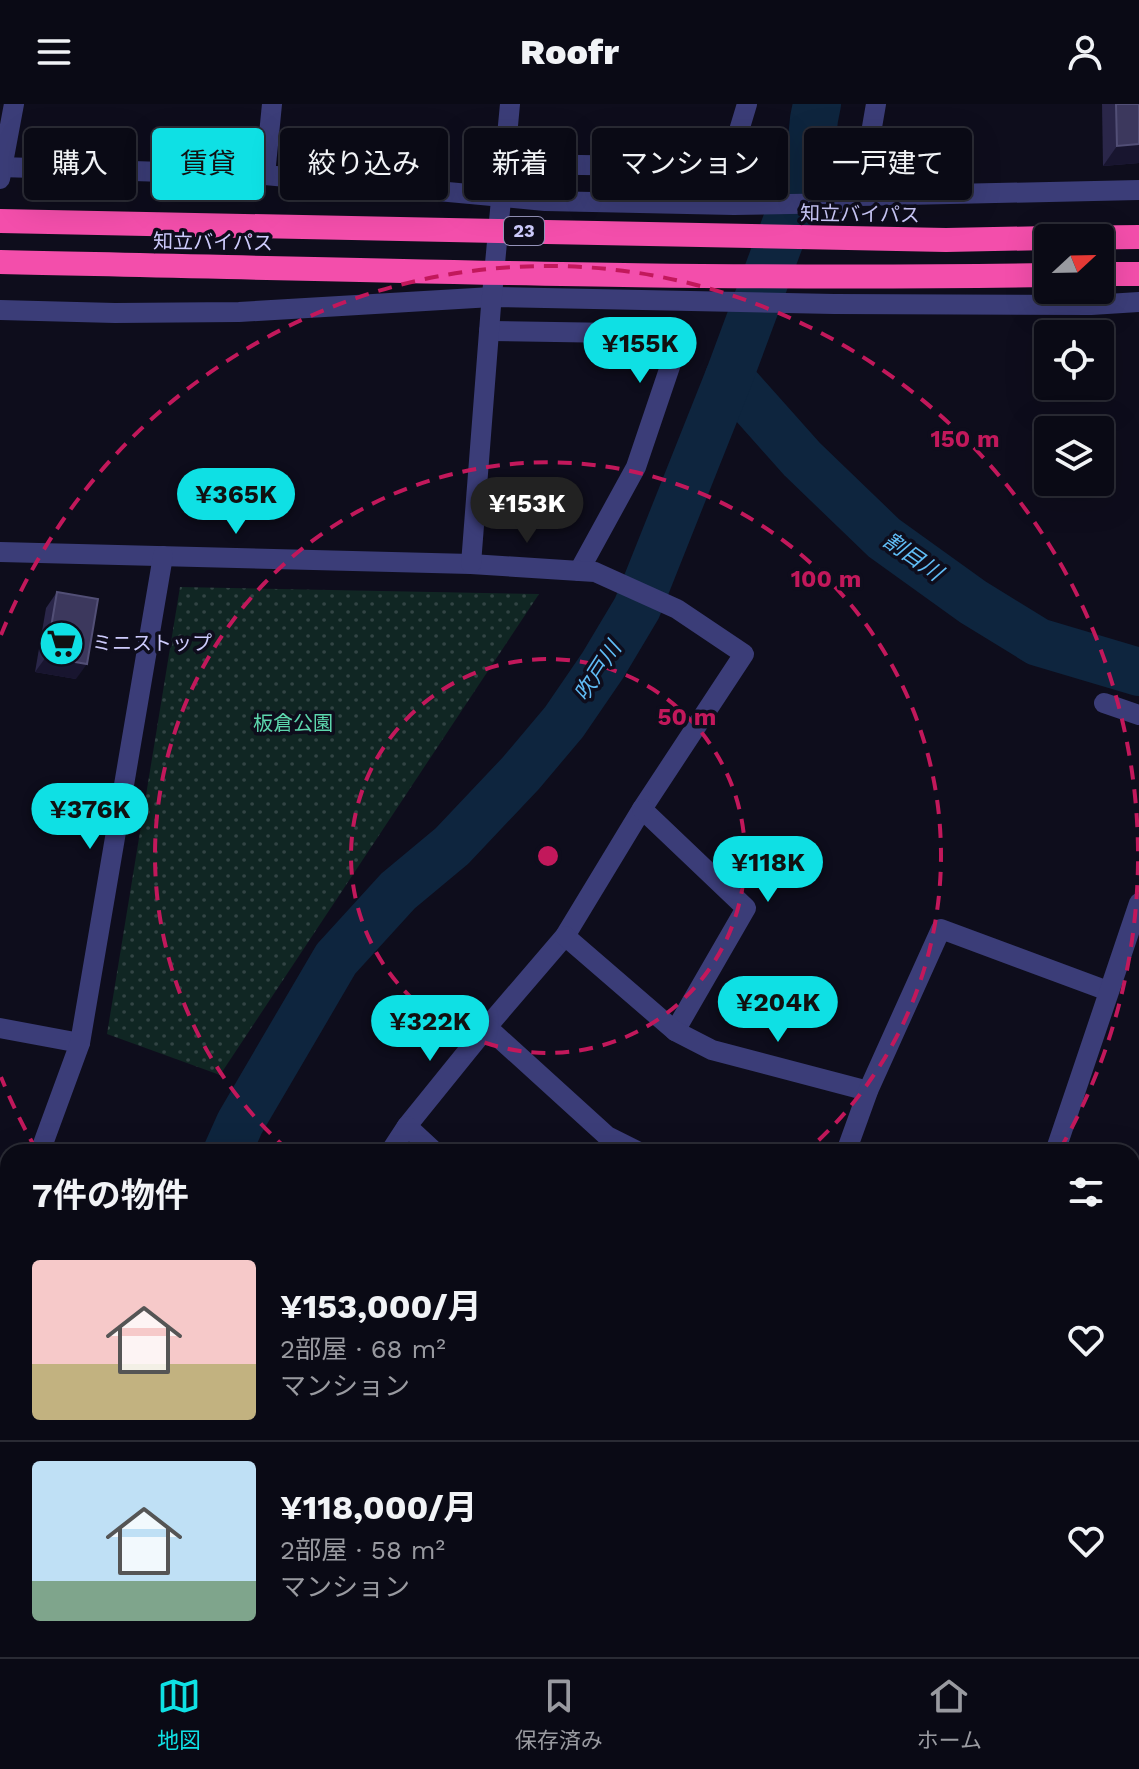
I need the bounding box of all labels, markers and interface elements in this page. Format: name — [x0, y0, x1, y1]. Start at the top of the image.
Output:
icon: menu — [32, 30, 76, 74]
icon: person — [1063, 30, 1107, 74]
text: Roofr — [520, 31, 619, 73]
chip: 購入 — [24, 128, 136, 200]
chip: 賃貸 — [152, 128, 264, 200]
chip: 絞り込み — [280, 128, 448, 200]
chip: 新着 — [464, 128, 576, 200]
chip: マンション — [592, 128, 788, 200]
chip: 一戸建て — [804, 128, 972, 200]
street label: 知立バイパス — [800, 201, 920, 227]
road number: 23 — [504, 217, 544, 245]
north arrow — [1034, 224, 1114, 304]
map controls — [1034, 224, 1114, 496]
street label: 知立バイパス — [153, 229, 273, 255]
pin: ¥155K — [584, 317, 696, 385]
button: locate — [1034, 320, 1114, 400]
text: ¥155K — [602, 328, 678, 358]
button: layers — [1034, 416, 1114, 496]
text: 150 m — [930, 425, 1000, 453]
pin: ¥365K — [180, 468, 292, 536]
pin: ¥153K — [471, 477, 583, 545]
text: ¥365K — [195, 479, 277, 509]
text: ¥153K — [488, 488, 566, 518]
water label: 割目川 — [879, 527, 949, 587]
text: 100 m — [791, 565, 861, 593]
supermarket icon: ミニストップ — [37, 619, 85, 667]
place label: ミニストップ — [92, 631, 212, 655]
water label: 吹戸川 — [569, 635, 627, 706]
text: 50 m — [658, 703, 716, 731]
park label: 板倉公園 — [253, 711, 333, 735]
pin: ¥376K — [34, 783, 146, 851]
text: ¥376K — [49, 794, 131, 824]
pin: ¥118K — [712, 836, 824, 904]
centre of rings — [534, 842, 562, 870]
text: ¥118K — [731, 847, 805, 877]
pin: ¥204K — [722, 976, 834, 1044]
text: ¥204K — [736, 987, 820, 1017]
pin: ¥322K — [374, 995, 486, 1063]
text: ¥322K — [389, 1006, 471, 1036]
icon: filters — [1064, 1170, 1108, 1214]
text: 7件の物件 — [32, 1175, 189, 1215]
text: ¥153,000/月 — [280, 1286, 482, 1326]
icon: home — [96, 1292, 192, 1388]
icon: heart — [1064, 1318, 1108, 1362]
text: 2部屋 · 68 m² — [280, 1334, 446, 1364]
text: マンション — [280, 1371, 410, 1401]
text: ¥118,000/月 — [280, 1487, 478, 1527]
icon: home — [96, 1493, 192, 1589]
icon: heart — [1064, 1519, 1108, 1563]
text: 2部屋 · 58 m² — [280, 1535, 445, 1565]
text: マンション — [280, 1572, 410, 1602]
tab: 地図 — [157, 1674, 201, 1754]
tab: 保存済み — [515, 1674, 603, 1754]
tab: ホーム — [917, 1674, 982, 1754]

